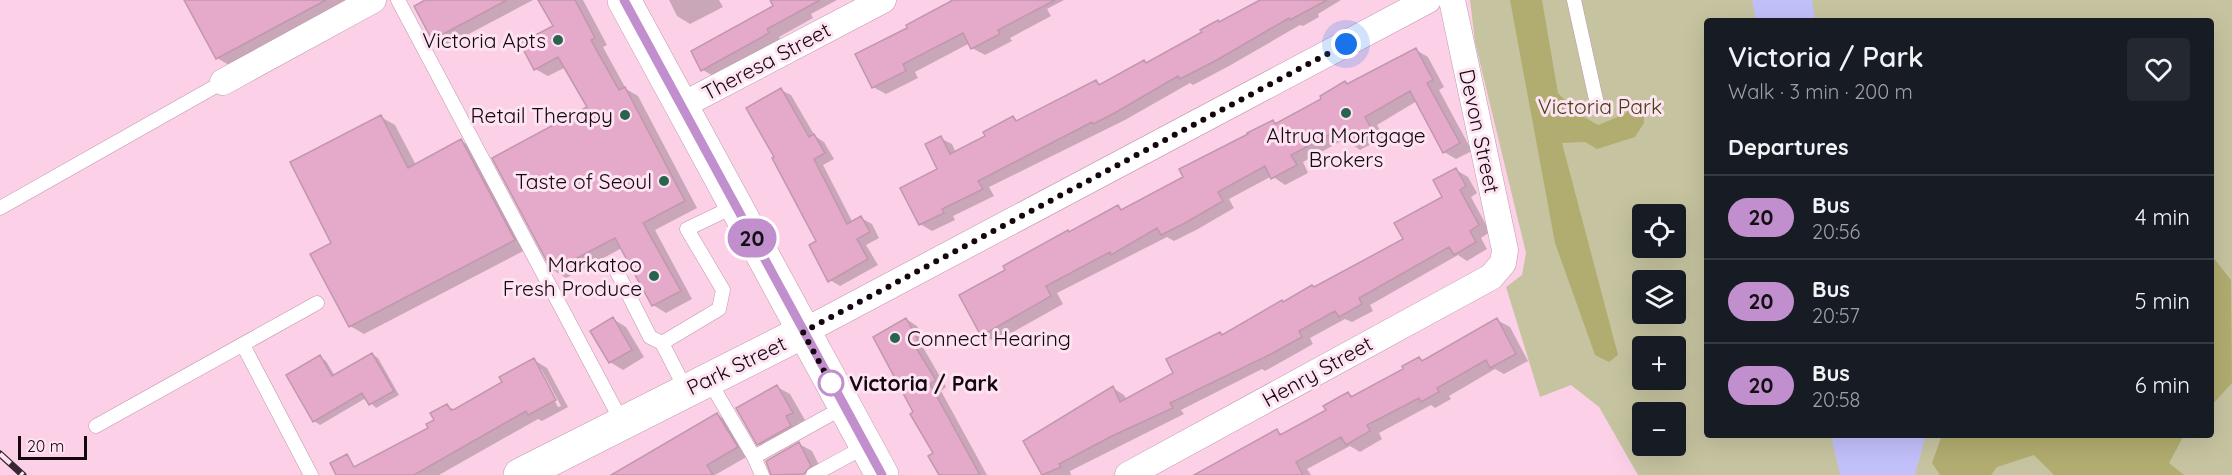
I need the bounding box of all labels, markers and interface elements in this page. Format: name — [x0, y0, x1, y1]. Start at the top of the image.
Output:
street label: Theresa Street — [697, 16, 835, 106]
place label: Victoria Apts — [422, 27, 546, 53]
your location — [1331, 29, 1361, 59]
marker: Victoria Apts — [551, 33, 565, 47]
button: heart — [2127, 38, 2190, 101]
text: Victoria / Park — [1728, 39, 1924, 74]
street label: Devon Street — [1454, 67, 1506, 195]
text: Walk · 3 min · 200 m — [1728, 79, 1913, 104]
park label: Victoria Park — [1538, 93, 1662, 119]
place label: Retail Therapy — [471, 102, 613, 128]
marker: Altrua Mortgage Brokers — [1339, 106, 1353, 120]
marker: Retail Therapy — [618, 108, 632, 122]
place label: Altrua Mortgage Brokers — [1266, 122, 1426, 172]
text: Departures — [1728, 133, 1849, 161]
place label: Taste of Seoul — [515, 168, 652, 194]
marker: Taste of Seoul — [657, 174, 671, 188]
text: Bus — [1812, 191, 1850, 219]
text: 4 min — [2135, 203, 2190, 231]
map controls — [1632, 204, 1686, 456]
button: locate — [1632, 204, 1686, 258]
text: 20 — [1749, 204, 1773, 230]
line badge: 20 — [725, 218, 779, 258]
text: 20:56 — [1812, 219, 1860, 244]
text: 20 — [740, 225, 764, 251]
place label: Markatoo Fresh Produce — [503, 251, 642, 301]
marker: Markatoo Fresh Produce — [647, 269, 661, 283]
button: layers — [1632, 270, 1686, 324]
text: Bus — [1812, 275, 1850, 303]
text: 5 min — [2135, 287, 2190, 315]
text: 20 — [1749, 288, 1773, 314]
text: 20:57 — [1812, 303, 1860, 328]
place label: Connect Hearing — [907, 325, 1071, 351]
street label: Park Street — [682, 330, 790, 400]
street label: Henry Street — [1257, 330, 1377, 412]
marker: Connect Hearing — [888, 331, 902, 345]
button: + — [1632, 336, 1686, 390]
text: Bus — [1812, 359, 1850, 387]
marker: Victoria / Park — [818, 370, 844, 396]
place label: Victoria / Park — [849, 370, 999, 396]
text: 6 min — [2135, 371, 2190, 399]
text: 20 — [1749, 372, 1773, 398]
text: 20:58 — [1812, 387, 1860, 412]
button: − — [1632, 402, 1686, 456]
scale bar — [18, 433, 87, 460]
text: 20 m — [27, 436, 64, 456]

